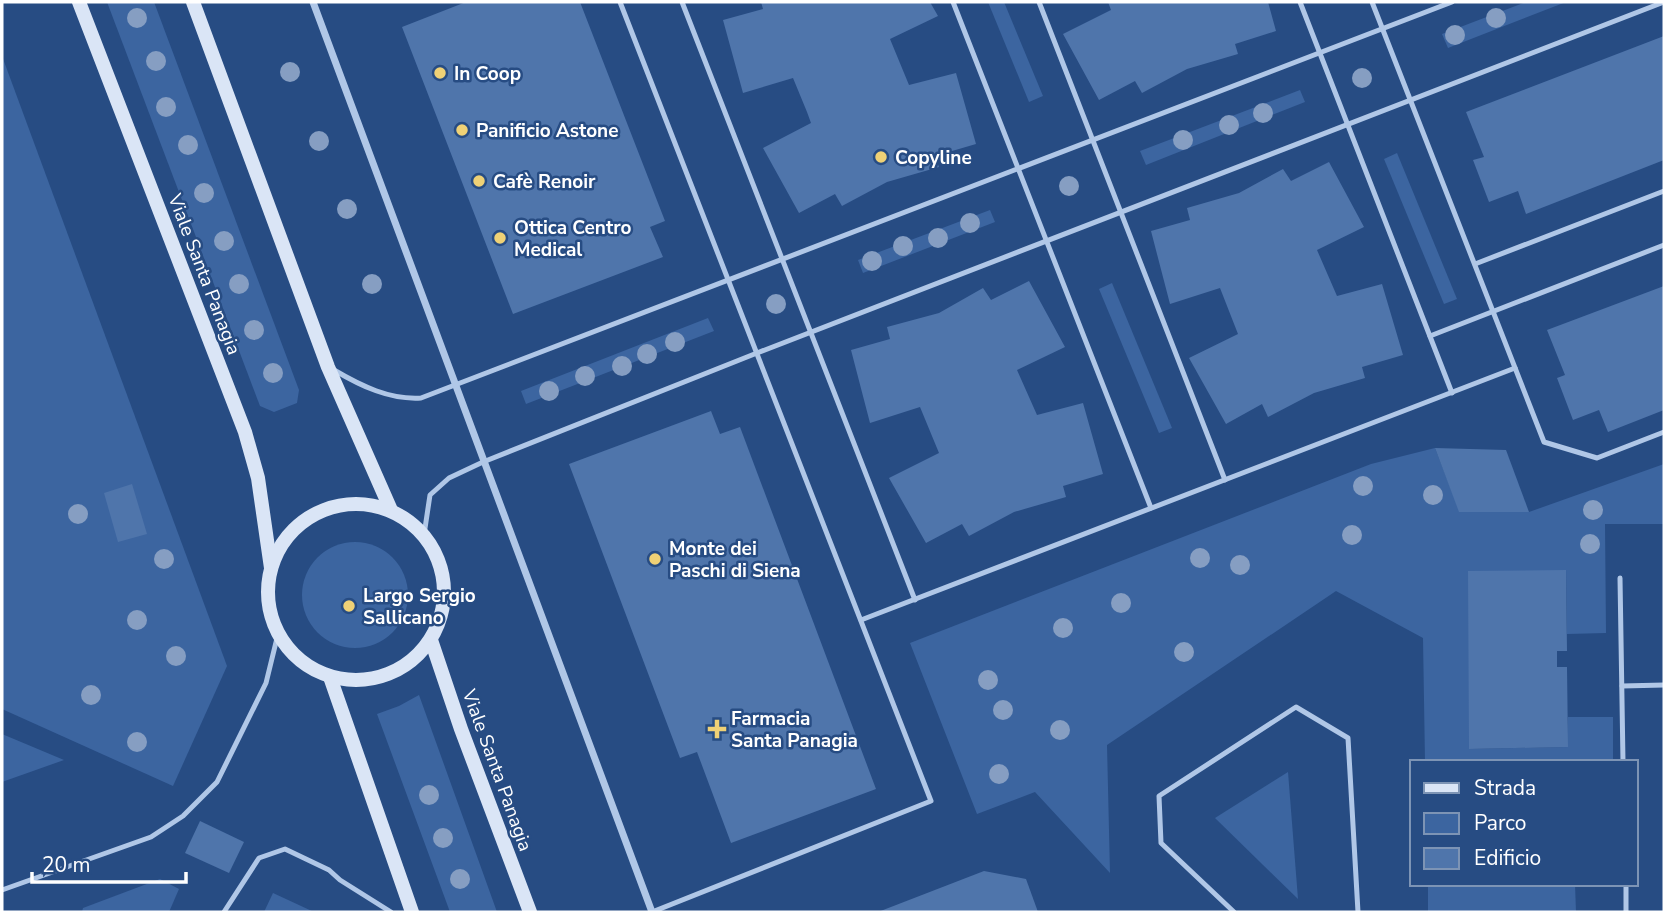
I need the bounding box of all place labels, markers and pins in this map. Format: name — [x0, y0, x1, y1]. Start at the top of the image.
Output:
place label: In Coop — [454, 61, 521, 87]
marker: In Coop — [432, 65, 448, 81]
place label: Panificio Astone — [476, 118, 619, 144]
marker: Panificio Astone — [454, 122, 470, 138]
place label: Copyline — [895, 145, 972, 171]
marker: Copyline — [873, 149, 889, 165]
place label: Cafè Renoir — [493, 169, 596, 195]
marker: Cafè Renoir — [471, 173, 487, 189]
place label: Ottica Centro Medical — [514, 215, 631, 263]
marker: Ottica Centro Medical — [492, 230, 508, 246]
place label: Monte dei Paschi di Siena — [669, 536, 801, 584]
marker: Monte dei Paschi di Siena — [647, 551, 663, 567]
place label: Largo Sergio Sallicano — [363, 583, 476, 631]
marker: Largo Sergio Sallicano — [341, 598, 357, 614]
place label: Farmacia Santa Panagia — [731, 706, 858, 754]
marker: Farmacia Santa Panagia — [709, 721, 725, 737]

